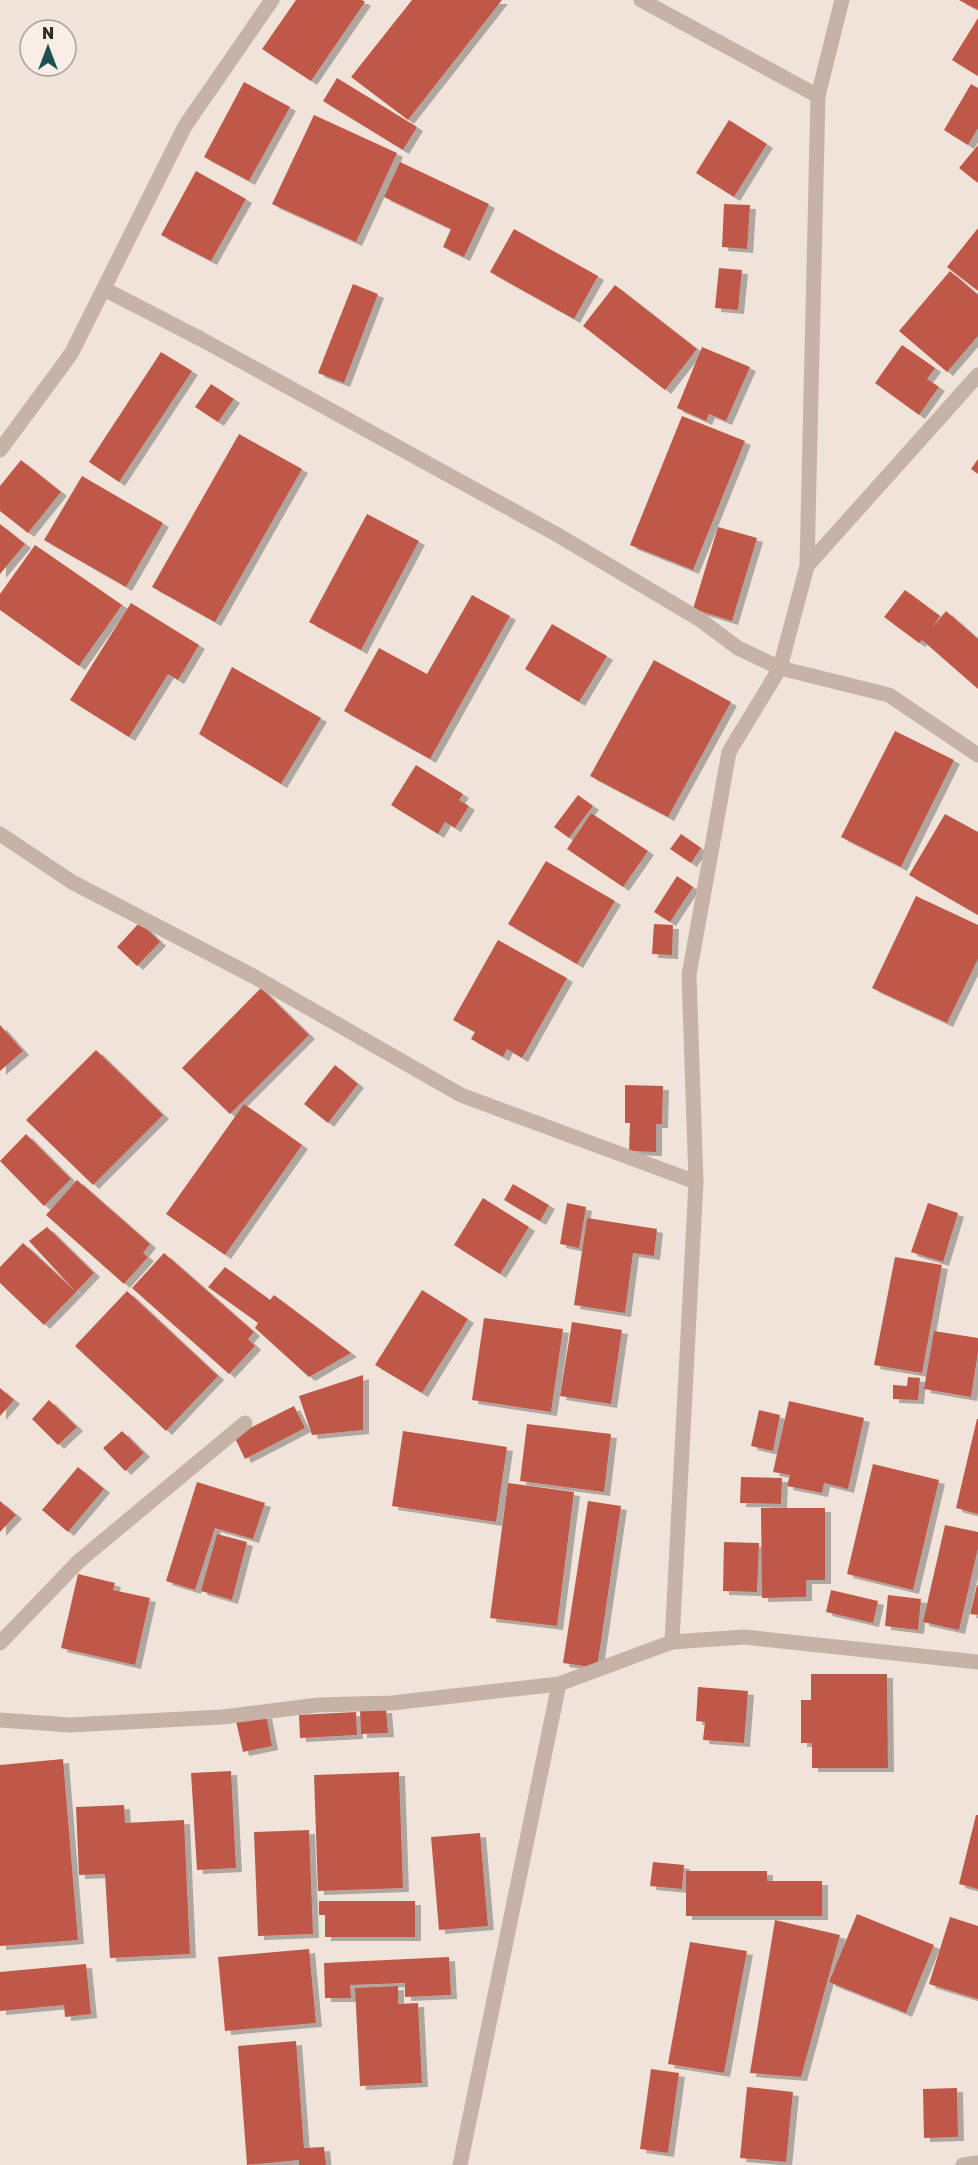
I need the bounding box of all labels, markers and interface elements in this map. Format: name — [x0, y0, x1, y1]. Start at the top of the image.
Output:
north arrow — [18, 18, 78, 78]
text: N — [42, 23, 54, 43]

